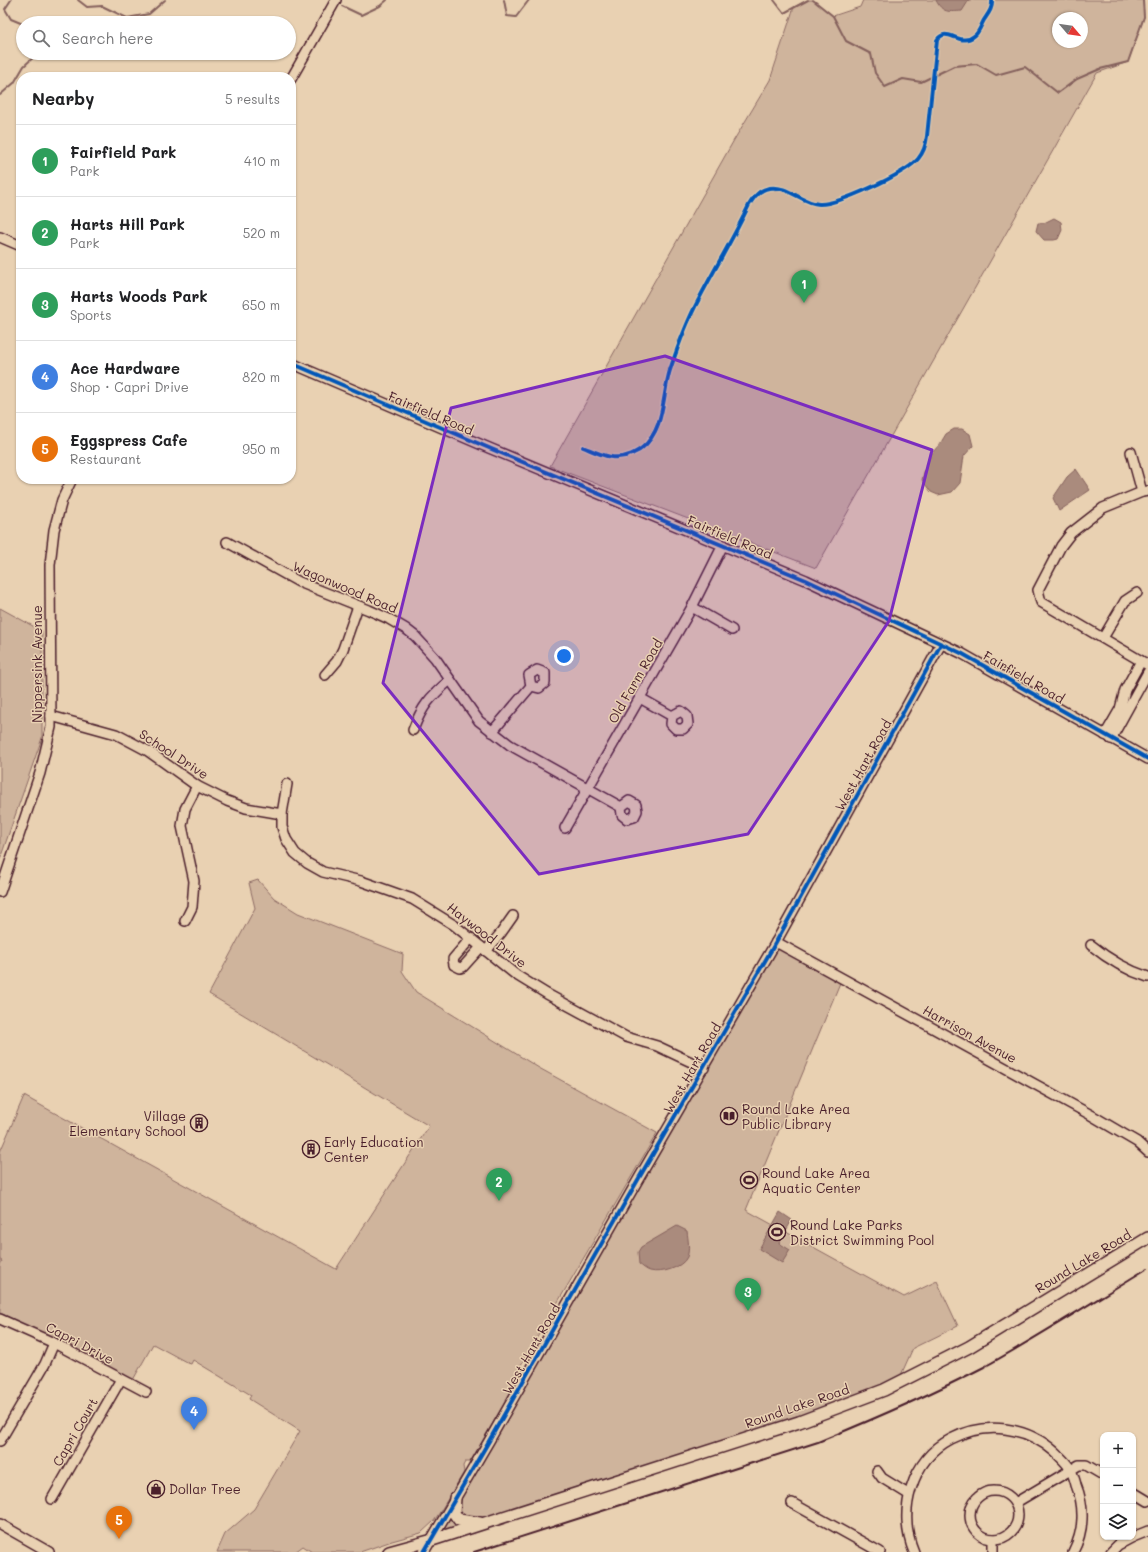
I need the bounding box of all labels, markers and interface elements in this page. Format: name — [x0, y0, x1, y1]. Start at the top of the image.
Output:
north arrow — [1052, 12, 1088, 48]
search box — [16, 16, 296, 60]
icon: search — [30, 27, 52, 49]
text: Search here — [62, 28, 153, 48]
text: Nearby — [32, 87, 94, 109]
text: 5 results — [225, 90, 280, 107]
text: Fairfield Park — [70, 142, 176, 162]
text: 1 — [42, 152, 48, 169]
text: 410 m — [244, 152, 280, 169]
text: Park — [70, 162, 99, 179]
text: Harts Hill Park — [70, 214, 185, 234]
text: 2 — [41, 224, 49, 241]
text: 520 m — [243, 224, 280, 241]
text: Park — [70, 234, 99, 251]
pin: 1 — [791, 270, 817, 303]
text: Harts Woods Park — [70, 286, 208, 306]
text: 3 — [41, 296, 49, 313]
text: 650 m — [242, 296, 280, 313]
text: Sports — [70, 306, 112, 323]
text: Ace Hardware — [70, 358, 180, 378]
text: 4 — [41, 368, 49, 385]
text: 820 m — [242, 368, 280, 385]
text: Shop · Capri Drive — [70, 378, 189, 395]
street label: Fairfield Road — [386, 387, 476, 438]
text: Eggspress Cafe — [70, 430, 187, 450]
text: 5 — [41, 440, 49, 457]
text: 950 m — [242, 440, 280, 457]
text: Restaurant — [70, 450, 141, 467]
street label: Fairfield Road — [685, 511, 775, 562]
street label: Wagonwood Road — [290, 557, 400, 616]
street label: Nippersink Avenue — [28, 605, 45, 723]
street label: Old Farm Road — [604, 635, 666, 726]
your location — [554, 646, 574, 666]
street label: Fairfield Road — [981, 646, 1068, 707]
street label: West Hart Road — [830, 716, 895, 813]
street label: School Drive — [136, 725, 212, 782]
street label: Haywood Drive — [444, 898, 531, 971]
street label: Harrison Avenue — [920, 1001, 1020, 1066]
street label: West Hart Road — [659, 1019, 724, 1116]
place label: Round Lake Area Public Library — [742, 1100, 850, 1132]
library icon: Round Lake Area Public Library — [719, 1106, 739, 1126]
place label: Village Elementary School — [69, 1107, 186, 1139]
building icon: Village Elementary School — [189, 1113, 209, 1133]
place label: Early Education Center — [324, 1133, 423, 1165]
building icon: Early Education Center — [301, 1139, 321, 1159]
place label: Round Lake Area Aquatic Center — [762, 1164, 870, 1196]
pin: 2 — [486, 1168, 512, 1201]
sports icon: Round Lake Area Aquatic Center — [739, 1170, 759, 1190]
place label: Round Lake Parks District Swimming Pool — [790, 1216, 935, 1248]
sports icon: Round Lake Parks District Swimming Pool — [767, 1222, 787, 1242]
street label: Round Lake Road — [1032, 1225, 1134, 1296]
pin: 3 — [735, 1278, 761, 1311]
street label: West Hart Road — [498, 1300, 563, 1397]
street label: Capri Drive — [43, 1318, 117, 1368]
street label: Round Lake Road — [742, 1380, 851, 1431]
street label: Capri Court — [48, 1394, 101, 1469]
pin: 4 — [181, 1397, 207, 1430]
map controls — [1100, 1432, 1136, 1540]
button: + — [1100, 1432, 1136, 1468]
button: − — [1100, 1468, 1136, 1504]
shop icon: Dollar Tree — [146, 1479, 166, 1499]
place label: Dollar Tree — [169, 1480, 241, 1497]
button: layers — [1100, 1504, 1136, 1540]
pin: 5 — [106, 1506, 132, 1539]

